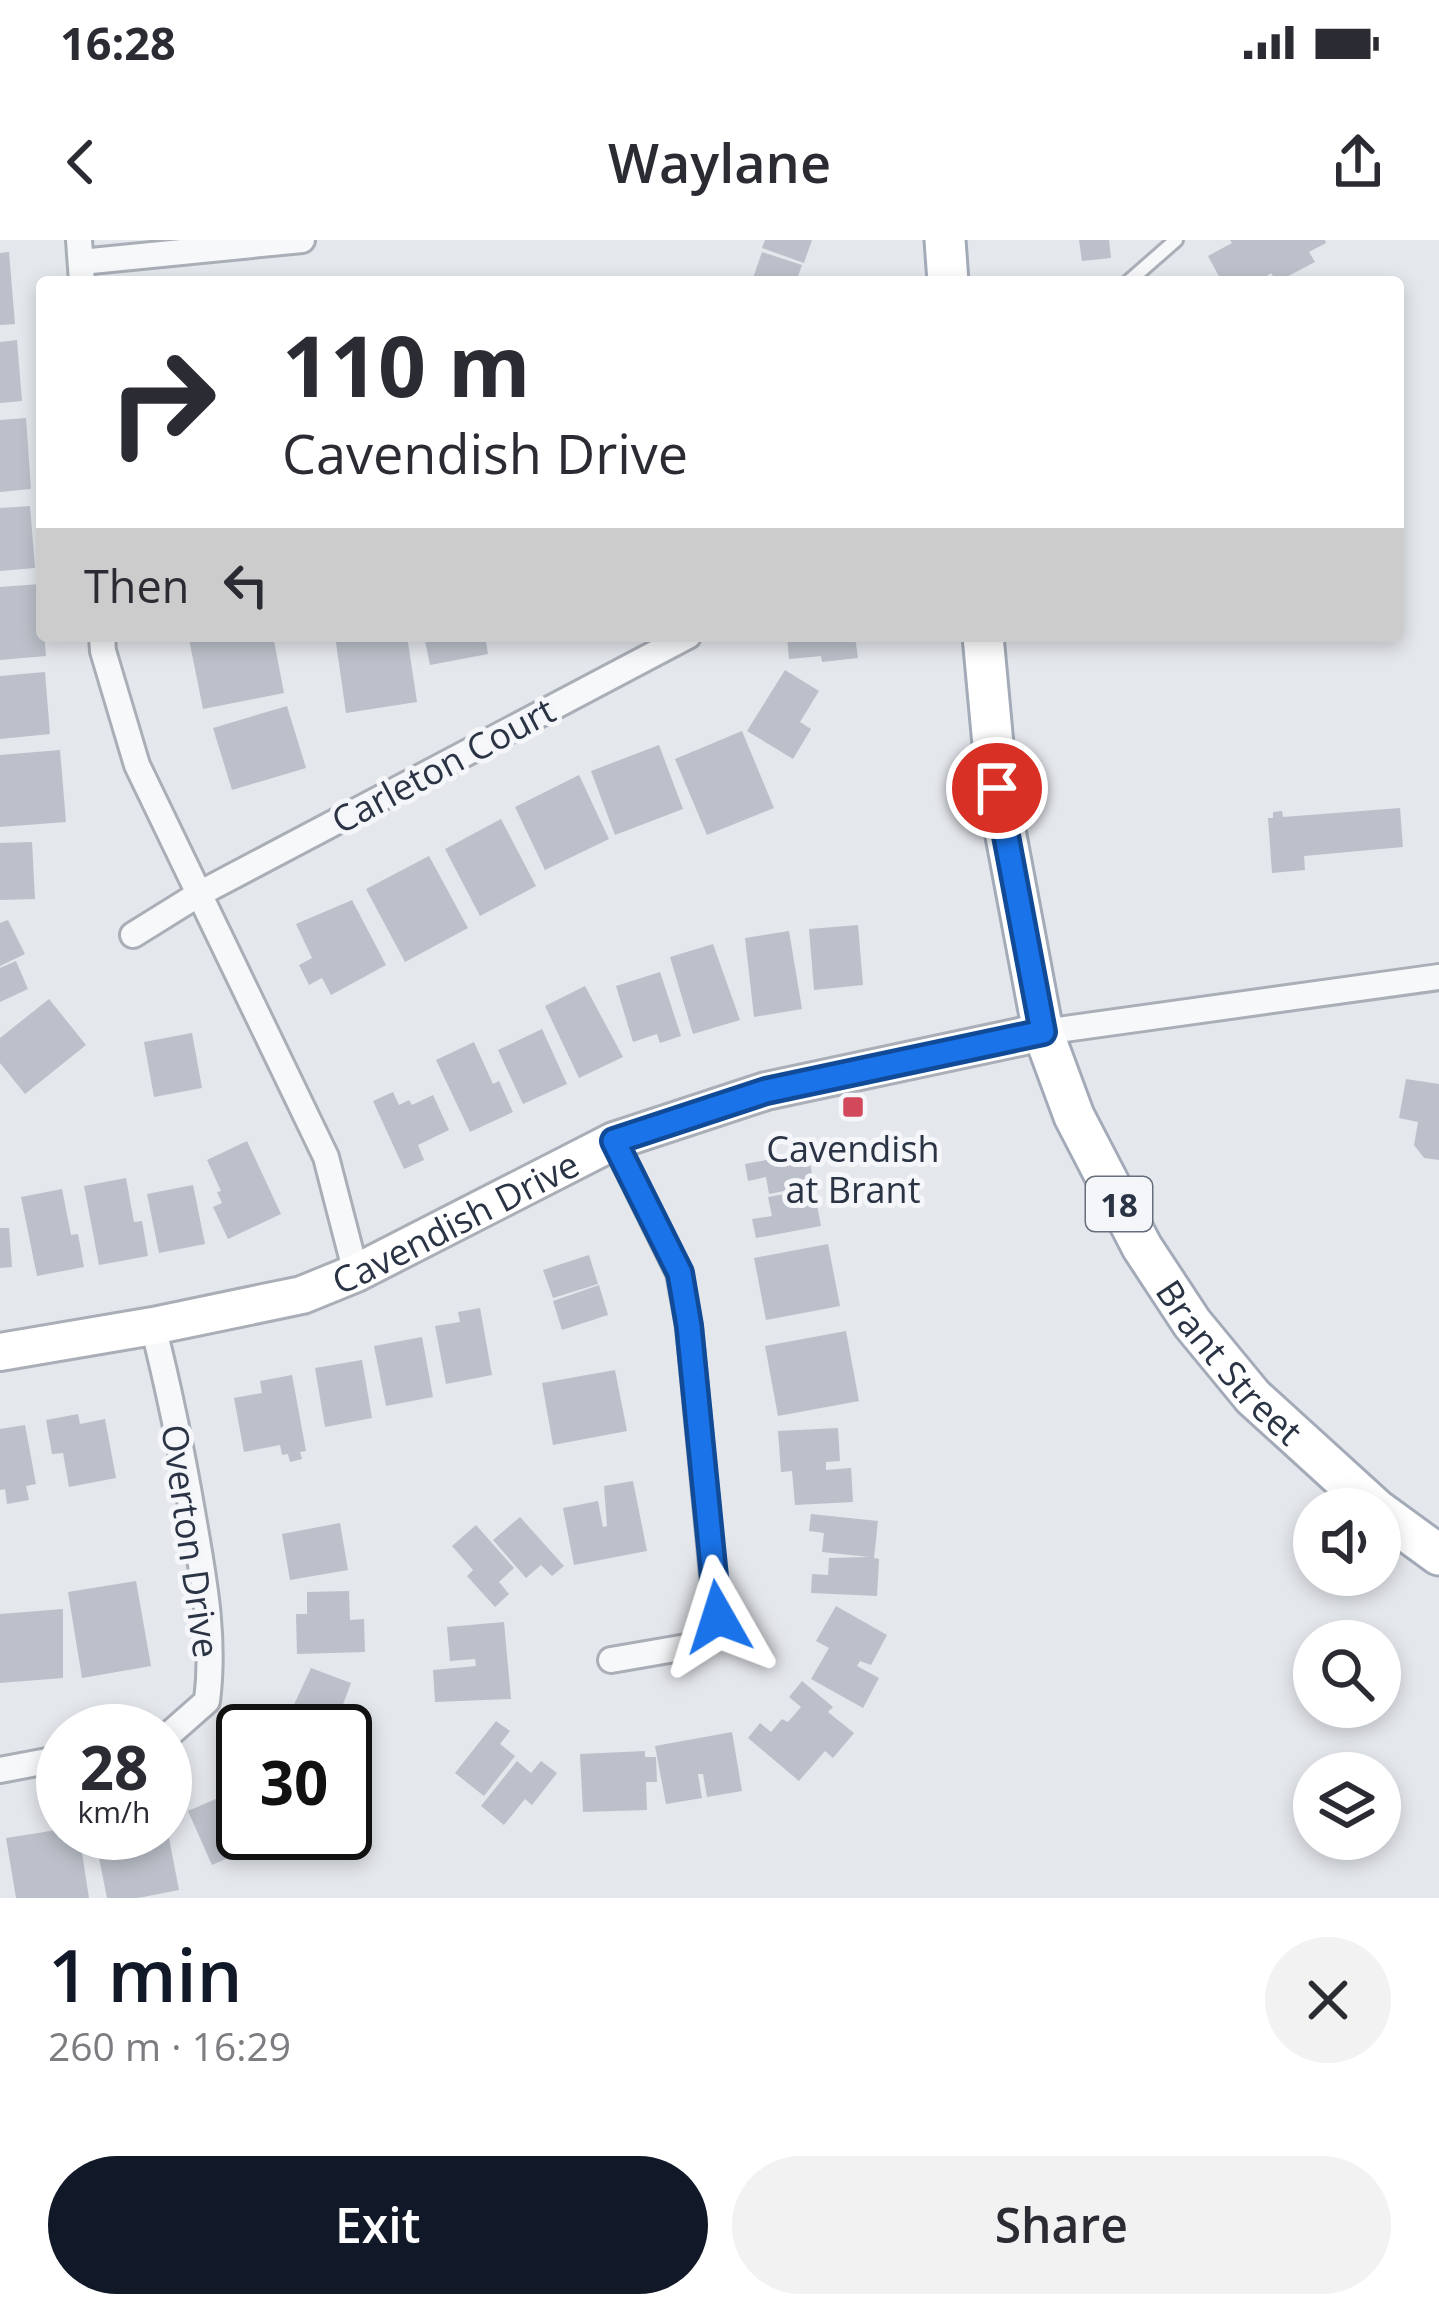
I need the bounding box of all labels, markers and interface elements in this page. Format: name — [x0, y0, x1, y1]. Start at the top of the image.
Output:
text: 16:28 — [60, 12, 176, 73]
text: Waylane — [608, 125, 831, 199]
icon: back — [48, 129, 114, 195]
icon: share — [1325, 129, 1391, 195]
text: 110 m — [282, 307, 530, 422]
icon: right — [84, 324, 240, 480]
text: Cavendish Drive — [282, 416, 688, 490]
icon: left — [213, 552, 279, 618]
text: Then — [84, 555, 189, 616]
street label: Carleton Court — [323, 685, 563, 845]
pin — [946, 737, 1048, 839]
icon: arrive — [964, 755, 1030, 821]
marker: Cavendish at Brant — [840, 1094, 866, 1120]
place label: Cavendish at Brant — [766, 1124, 940, 1214]
street label: Cavendish Drive — [324, 1139, 587, 1305]
road number: 18 — [1086, 1177, 1152, 1231]
street label: Brant Street — [1145, 1270, 1313, 1455]
street label: Overton Drive — [150, 1421, 232, 1661]
map controls — [1293, 1488, 1401, 1860]
button: sound — [1293, 1488, 1401, 1596]
position arrow — [655, 1554, 781, 1680]
button: search — [1293, 1620, 1401, 1728]
speed limit sign: 30 — [216, 1704, 372, 1860]
text: 28 — [80, 1726, 148, 1808]
button: layers — [1293, 1752, 1401, 1860]
text: km/h — [78, 1791, 150, 1832]
text: 1 min — [48, 1925, 242, 2023]
button: close — [1265, 1937, 1391, 2063]
text: 260 m · 16:29 — [48, 2019, 291, 2072]
button: Exit — [48, 2156, 708, 2294]
button: Share — [732, 2156, 1391, 2294]

